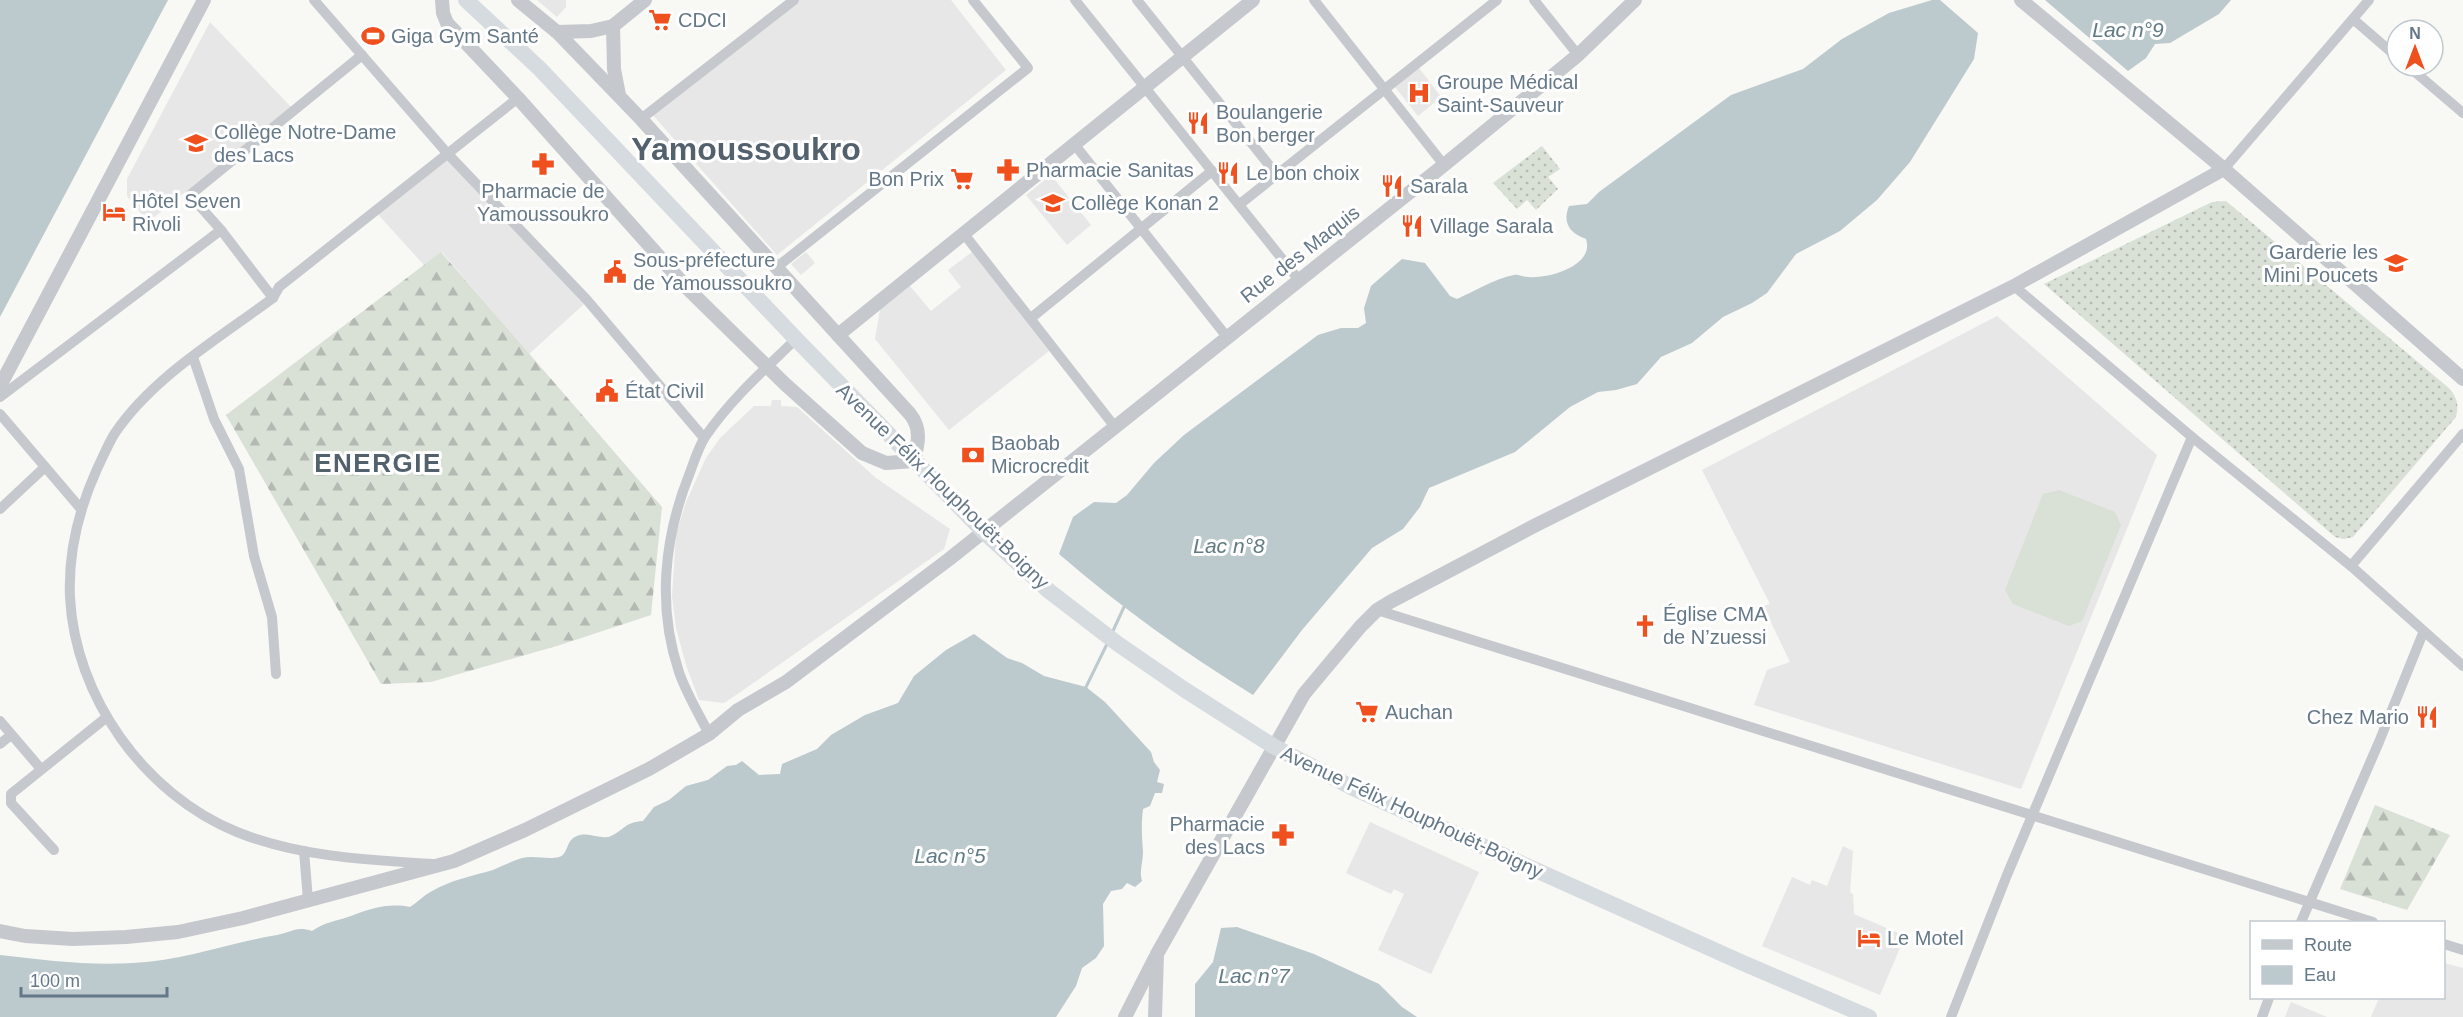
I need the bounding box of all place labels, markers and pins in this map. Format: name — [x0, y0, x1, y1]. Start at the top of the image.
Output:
supermarket icon: CDCI — [647, 7, 673, 33]
place label: CDCI — [678, 9, 727, 31]
sports icon: Giga Gym Santé — [360, 23, 386, 49]
place label: Giga Gym Santé — [391, 25, 539, 47]
place label: Groupe Médical Saint-Sauveur — [1437, 71, 1578, 116]
hospital icon: Groupe Médical Saint-Sauveur — [1406, 80, 1432, 106]
place label: Boulangerie Bon berger — [1216, 101, 1323, 146]
restaurant icon: Boulangerie Bon berger — [1185, 110, 1211, 136]
place label: Collège Notre-Dame des Lacs — [214, 121, 396, 166]
school or university icon: Collège Notre-Dame des Lacs — [183, 130, 209, 156]
pharmacy icon: Pharmacie de Yamoussoukro — [530, 151, 556, 177]
pharmacy icon: Pharmacie Sanitas — [995, 157, 1021, 183]
place label: Pharmacie Sanitas — [1026, 159, 1194, 181]
restaurant icon: Le bon choix — [1215, 160, 1241, 186]
place label: Le bon choix — [1246, 162, 1359, 184]
supermarket icon: Bon Prix — [949, 166, 975, 192]
place label: Bon Prix — [868, 168, 944, 190]
restaurant icon: Sarala — [1379, 173, 1405, 199]
place label: Sarala — [1410, 175, 1469, 197]
place label: Pharmacie de Yamoussoukro — [477, 180, 609, 225]
place label: Hôtel Seven Rivoli — [132, 190, 241, 235]
school or university icon: Collège Konan 2 — [1040, 190, 1066, 216]
place label: Collège Konan 2 — [1071, 192, 1219, 214]
hotel icon: Hôtel Seven Rivoli — [101, 199, 127, 225]
restaurant icon: Village Sarala — [1399, 213, 1425, 239]
place label: Village Sarala — [1430, 215, 1554, 237]
place label: Garderie les Mini Poucets — [2264, 241, 2378, 286]
place label: Sous-préfecture de Yamoussoukro — [633, 249, 792, 294]
school or university icon: Garderie les Mini Poucets — [2383, 250, 2409, 276]
public building icon: Sous-préfecture de Yamoussoukro — [602, 259, 628, 285]
public building icon: État Civil — [594, 378, 620, 404]
place label: État Civil — [625, 380, 704, 402]
place label: Baobab Microcredit — [991, 432, 1089, 477]
bank icon: Baobab Microcredit — [960, 442, 986, 468]
place label: Église CMA de N’zuessi — [1663, 603, 1768, 648]
church icon: Église CMA de N’zuessi — [1632, 613, 1658, 639]
supermarket icon: Auchan — [1354, 699, 1380, 725]
place label: Auchan — [1385, 701, 1453, 723]
restaurant icon: Chez Mario — [2414, 704, 2440, 730]
place label: Chez Mario — [2307, 706, 2409, 728]
place label: Pharmacie des Lacs — [1169, 813, 1265, 858]
pharmacy icon: Pharmacie des Lacs — [1270, 822, 1296, 848]
hotel icon: Le Motel — [1856, 925, 1882, 951]
place label: Le Motel — [1887, 927, 1964, 949]

